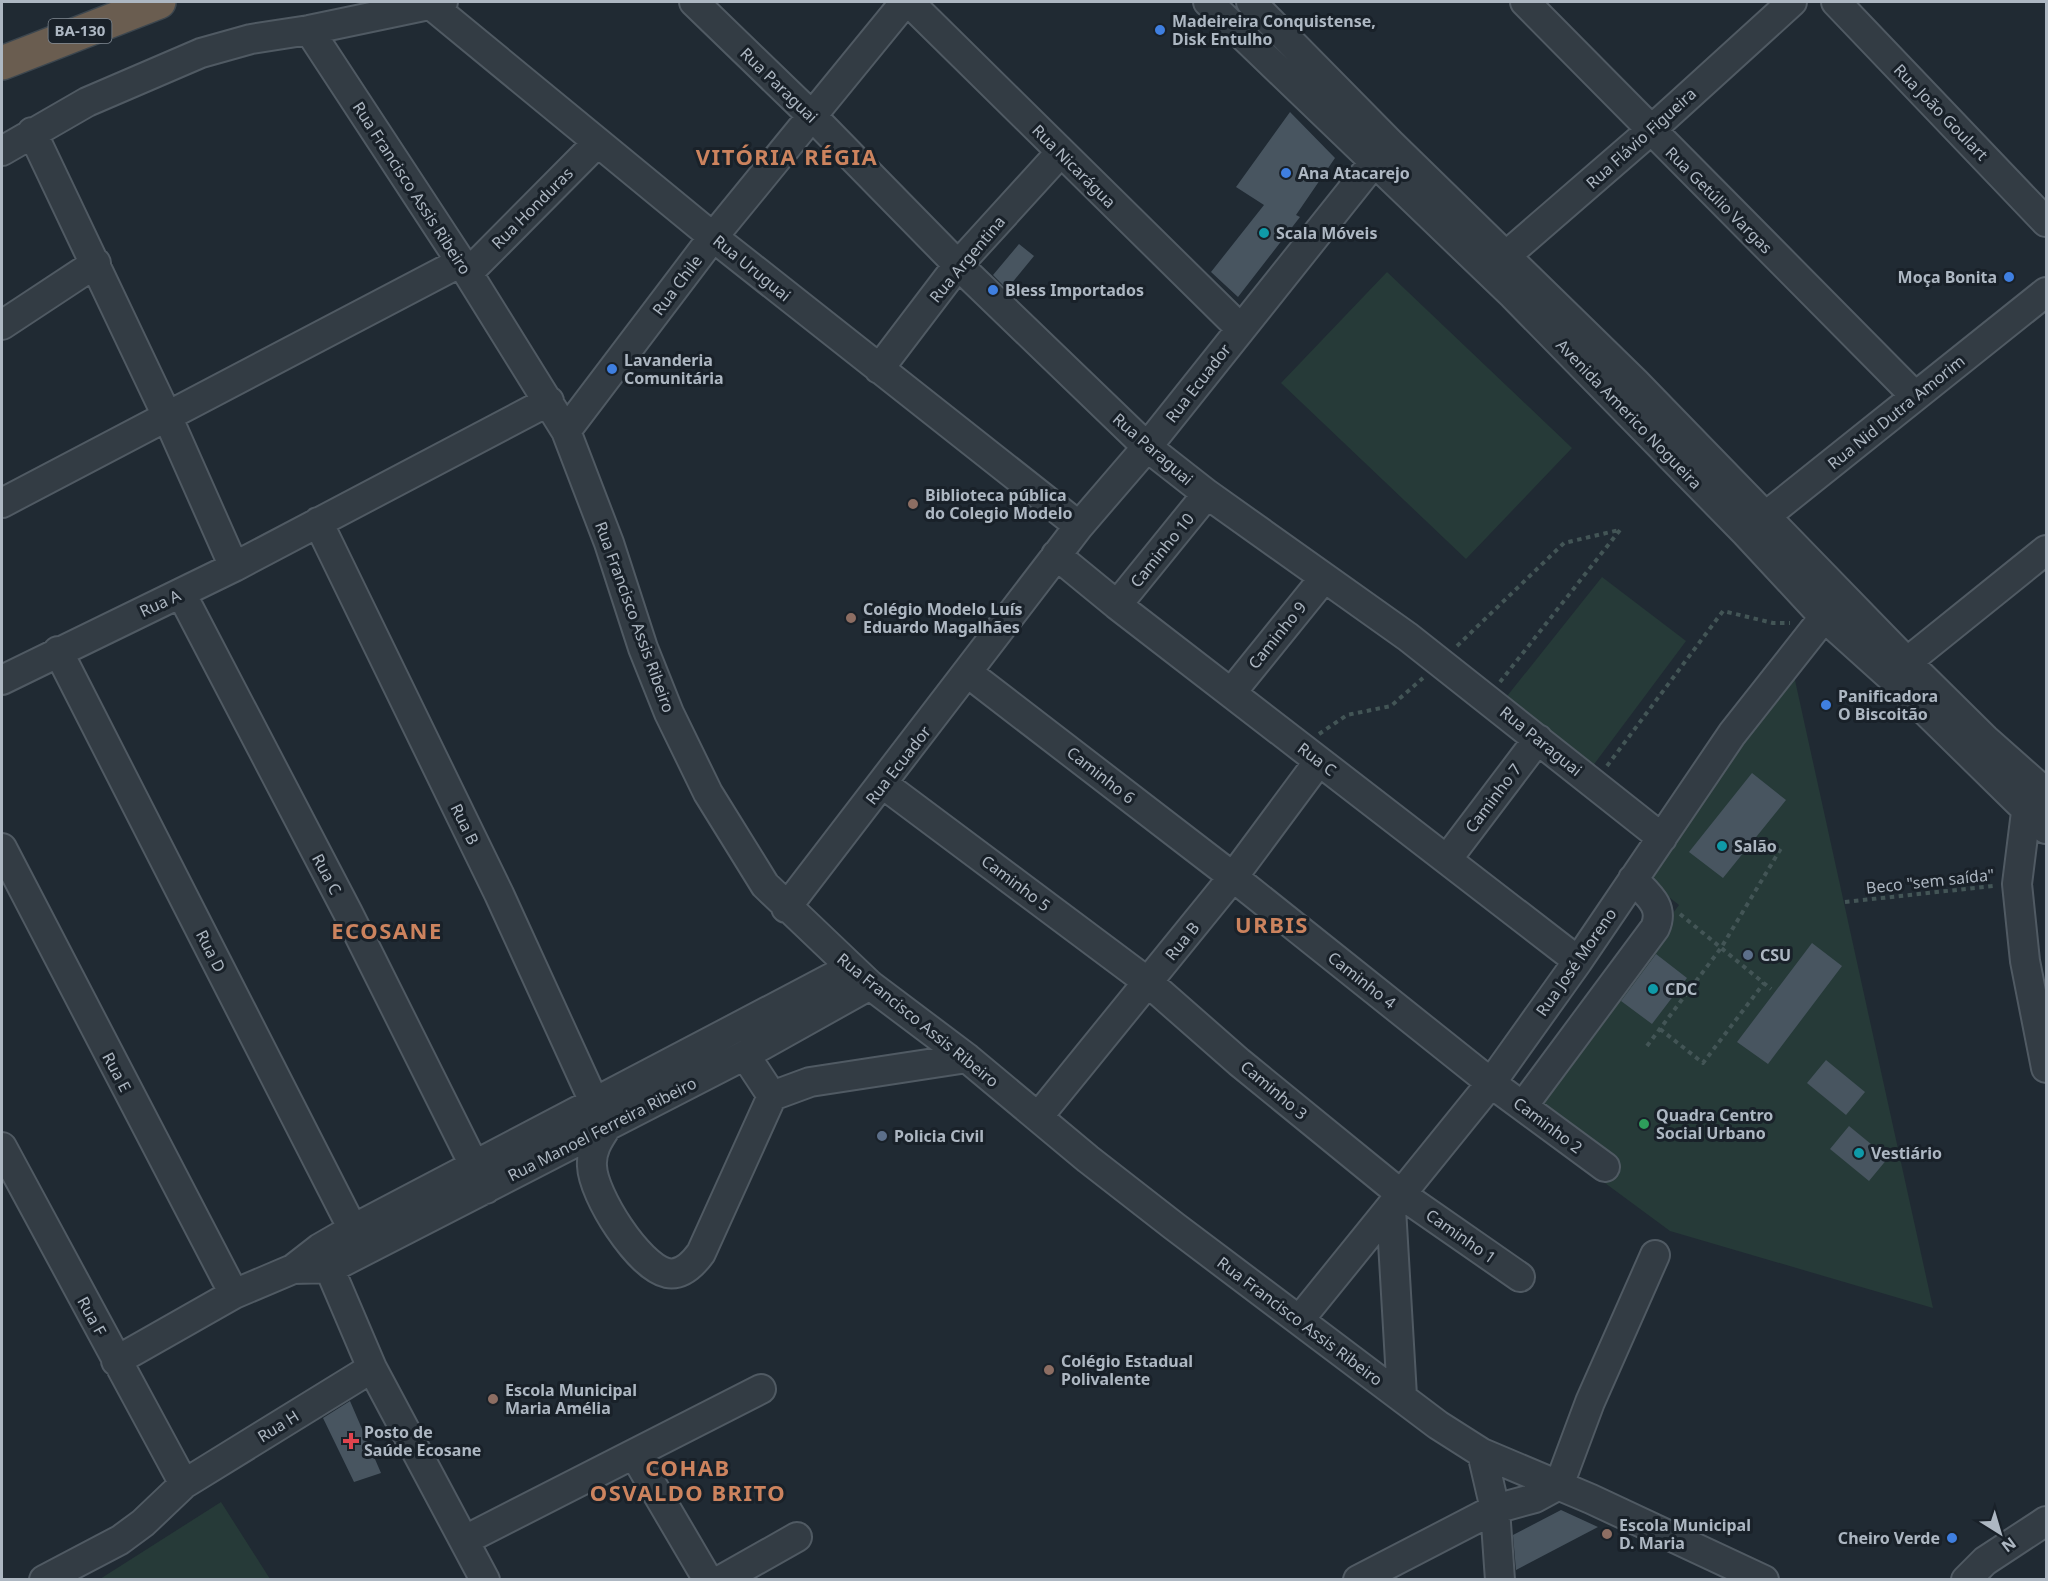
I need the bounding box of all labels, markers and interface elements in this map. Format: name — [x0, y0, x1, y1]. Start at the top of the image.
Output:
place label: Madeireira Conquistense, Disk Entulho — [1172, 10, 1376, 50]
road number: BA-130 — [48, 19, 112, 43]
marker: Madeireira Conquistense, Disk Entulho — [1153, 23, 1167, 37]
street label: Rua Paraguai — [735, 42, 823, 128]
street label: Rua João Goulart — [1889, 59, 1993, 165]
street label: Rua Flávio Figueira — [1581, 83, 1701, 193]
street label: Rua Francisco Assis Ribeiro — [348, 97, 476, 279]
street label: Rua Nicarágua — [1027, 119, 1121, 213]
district label: VITÓRIA RÉGIA — [696, 141, 878, 171]
street label: Rua Getúlio Vargas — [1661, 142, 1777, 258]
street label: Rua Honduras — [486, 162, 578, 254]
place label: Ana Atacarejo — [1298, 162, 1410, 184]
marker: Ana Atacarejo — [1279, 166, 1293, 180]
street label: Rua Argentina — [924, 211, 1010, 307]
place label: Scala Móveis — [1276, 222, 1377, 244]
marker: Scala Móveis — [1257, 226, 1271, 240]
street label: Rua Uruguai — [709, 230, 795, 306]
street label: Rua Chile — [647, 250, 707, 320]
place label: Moça Bonita — [1898, 266, 1997, 288]
marker: Moça Bonita — [2002, 270, 2016, 284]
place label: Bless Importados — [1005, 279, 1144, 301]
marker: Bless Importados — [986, 283, 1000, 297]
street label: Avenida Americo Nogueira — [1551, 334, 1707, 494]
street label: Rua Ecuador — [1160, 339, 1236, 427]
place label: Lavanderia Comunitária — [624, 349, 724, 389]
street label: Rua Nid Dutra Amorim — [1823, 350, 1969, 474]
marker: Lavanderia Comunitária — [605, 362, 619, 376]
street label: Rua Paraguai — [1108, 408, 1198, 490]
place label: Biblioteca pública do Colegio Modelo — [925, 484, 1072, 524]
marker: Biblioteca pública do Colegio Modelo — [906, 497, 920, 511]
street label: Caminho 10 — [1125, 508, 1199, 592]
street label: Rua Francisco Assis Ribeiro — [590, 518, 680, 716]
street label: Rua A — [136, 584, 185, 622]
street label: Caminho 9 — [1243, 597, 1311, 673]
place label: Colégio Modelo Luís Eduardo Magalhães — [863, 598, 1023, 638]
marker: Colégio Modelo Luís Eduardo Magalhães — [844, 611, 858, 625]
place label: Panificadora O Biscoitão — [1838, 685, 1938, 725]
marker: Panificadora O Biscoitão — [1819, 698, 1833, 712]
street label: Rua Paraguai — [1495, 701, 1587, 781]
street label: Rua Ecuador — [860, 721, 936, 809]
street label: Rua C — [1293, 737, 1341, 781]
street label: Caminho 6 — [1062, 741, 1140, 809]
street label: Caminho 7 — [1460, 759, 1526, 837]
street label: Rua B — [446, 800, 484, 848]
place label: Salão — [1734, 835, 1777, 857]
marker: Salão — [1715, 839, 1729, 853]
street label: Rua C — [307, 850, 347, 898]
street label: Caminho 5 — [977, 850, 1055, 916]
street label: Beco "sem saída" — [1865, 863, 1995, 899]
street label: Rua José Moreno — [1531, 904, 1621, 1020]
district label: URBIS — [1235, 909, 1309, 939]
district label: ECOSANE — [331, 915, 443, 945]
street label: Rua B — [1160, 917, 1204, 965]
street label: Rua D — [191, 926, 231, 976]
place label: CSU — [1760, 944, 1791, 966]
street label: Caminho 4 — [1323, 946, 1401, 1014]
street label: Rua Francisco Assis Ribeiro — [833, 948, 1003, 1092]
marker: CSU — [1741, 948, 1755, 962]
place label: CDC — [1665, 978, 1697, 1000]
marker: CDC — [1646, 982, 1660, 996]
street label: Rua E — [97, 1048, 137, 1096]
street label: Caminho 3 — [1236, 1056, 1312, 1124]
street label: Rua Manoel Ferreira Ribeiro — [504, 1072, 700, 1186]
street label: Caminho 2 — [1509, 1092, 1587, 1158]
place label: Quadra Centro Social Urbano — [1656, 1104, 1773, 1144]
marker: Quadra Centro Social Urbano — [1637, 1117, 1651, 1131]
place label: Policia Civil — [894, 1125, 984, 1147]
marker: Policia Civil — [875, 1129, 889, 1143]
place label: Vestiário — [1871, 1142, 1942, 1164]
marker: Vestiário — [1852, 1146, 1866, 1160]
street label: Caminho 1 — [1422, 1204, 1500, 1268]
street label: Rua Francisco Assis Ribeiro — [1213, 1251, 1387, 1391]
street label: Rua F — [72, 1293, 112, 1339]
place label: Colégio Estadual Polivalente — [1061, 1350, 1193, 1390]
marker: Colégio Estadual Polivalente — [1042, 1363, 1056, 1377]
place label: Escola Municipal Maria Amélia — [505, 1379, 637, 1419]
marker: Escola Municipal Maria Amélia — [486, 1392, 500, 1406]
street label: Rua H — [253, 1405, 303, 1447]
place label: Posto de Saúde Ecosane — [364, 1421, 481, 1461]
marker: Posto de Saúde Ecosane — [342, 1432, 360, 1450]
district label: COHAB OSVALDO BRITO — [590, 1452, 786, 1507]
north arrow — [1970, 1503, 2030, 1563]
place label: Escola Municipal D. Maria — [1619, 1514, 1751, 1554]
marker: Escola Municipal D. Maria — [1600, 1527, 1614, 1541]
place label: Cheiro Verde — [1838, 1527, 1940, 1549]
marker: Cheiro Verde — [1945, 1531, 1959, 1545]
text: N — [1997, 1532, 2021, 1558]

